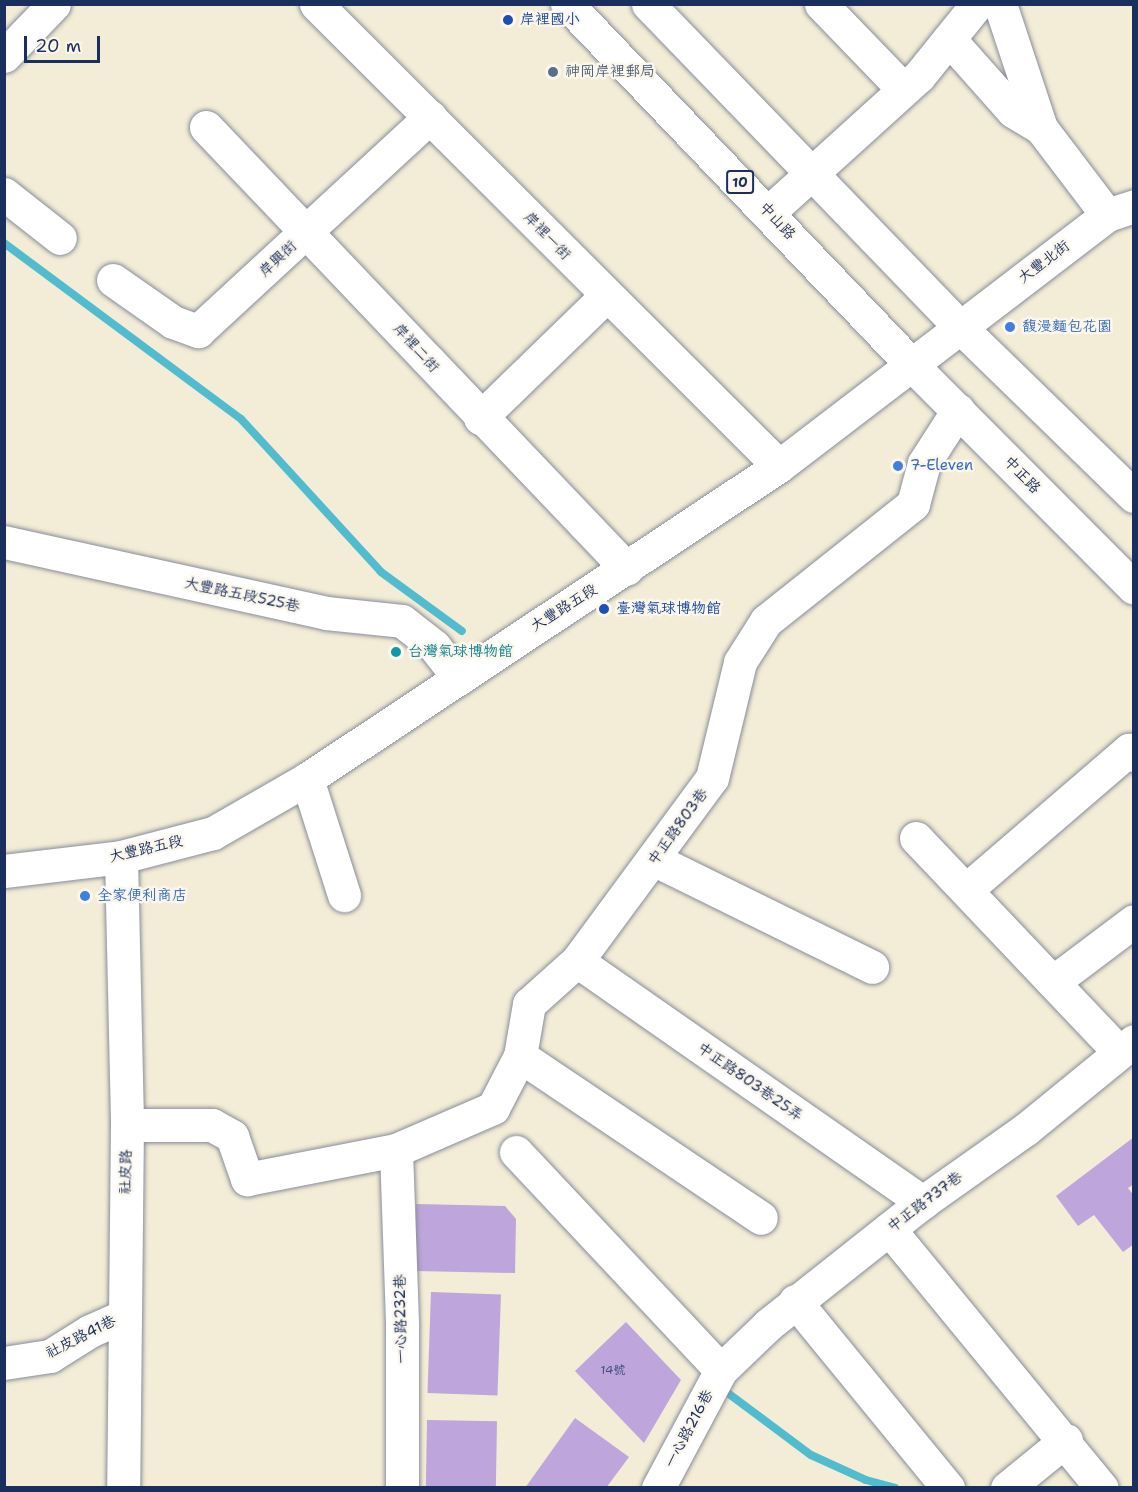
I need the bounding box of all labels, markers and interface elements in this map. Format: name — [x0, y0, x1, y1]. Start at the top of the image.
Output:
place label: 岸裡國小 — [520, 11, 580, 29]
marker: 岸裡國小 — [501, 13, 515, 27]
scale bar — [27, 24, 104, 62]
text: 20 m — [35, 34, 81, 58]
place label: 神岡岸裡郵局 — [565, 63, 655, 81]
marker: 神岡岸裡郵局 — [546, 65, 560, 79]
road number: 10 — [725, 171, 755, 193]
street label: 中山路 — [755, 198, 799, 244]
street label: 岸裡一街 — [520, 208, 574, 264]
street label: 岸興街 — [255, 237, 301, 281]
street label: 大豐北街 — [1015, 237, 1073, 287]
place label: 馥漫麵包花園 — [1022, 318, 1112, 336]
street label: 岸裡二街 — [389, 320, 443, 376]
marker: 馥漫麵包花園 — [1003, 320, 1017, 334]
street label: 中正路 — [1000, 453, 1044, 497]
place label: 7-Eleven — [910, 457, 973, 475]
marker: 7-Eleven — [891, 459, 905, 473]
street label: 大豐路五段525巷 — [183, 574, 301, 616]
street label: 大豐路五段 — [527, 580, 601, 636]
place label: 臺灣氣球博物館 — [616, 600, 721, 618]
marker: 臺灣氣球博物館 — [597, 602, 611, 616]
place label: 台灣氣球博物館 — [408, 643, 513, 661]
marker: 台灣氣球博物館 — [389, 645, 403, 659]
street label: 中正路803巷 — [644, 785, 712, 869]
street label: 大豐路五段 — [107, 832, 185, 866]
place label: 全家便利商店 — [97, 887, 187, 905]
marker: 全家便利商店 — [78, 889, 92, 903]
street label: 中正路803巷25弄 — [694, 1039, 806, 1125]
street label: 社皮路 — [117, 1149, 135, 1195]
street label: 中正路737巷 — [884, 1168, 966, 1236]
street label: 一心路232巷 — [391, 1274, 411, 1364]
street label: 社皮路41巷 — [43, 1312, 119, 1362]
house number: 14號 — [601, 1364, 625, 1378]
street label: 一心路216巷 — [661, 1387, 717, 1471]

